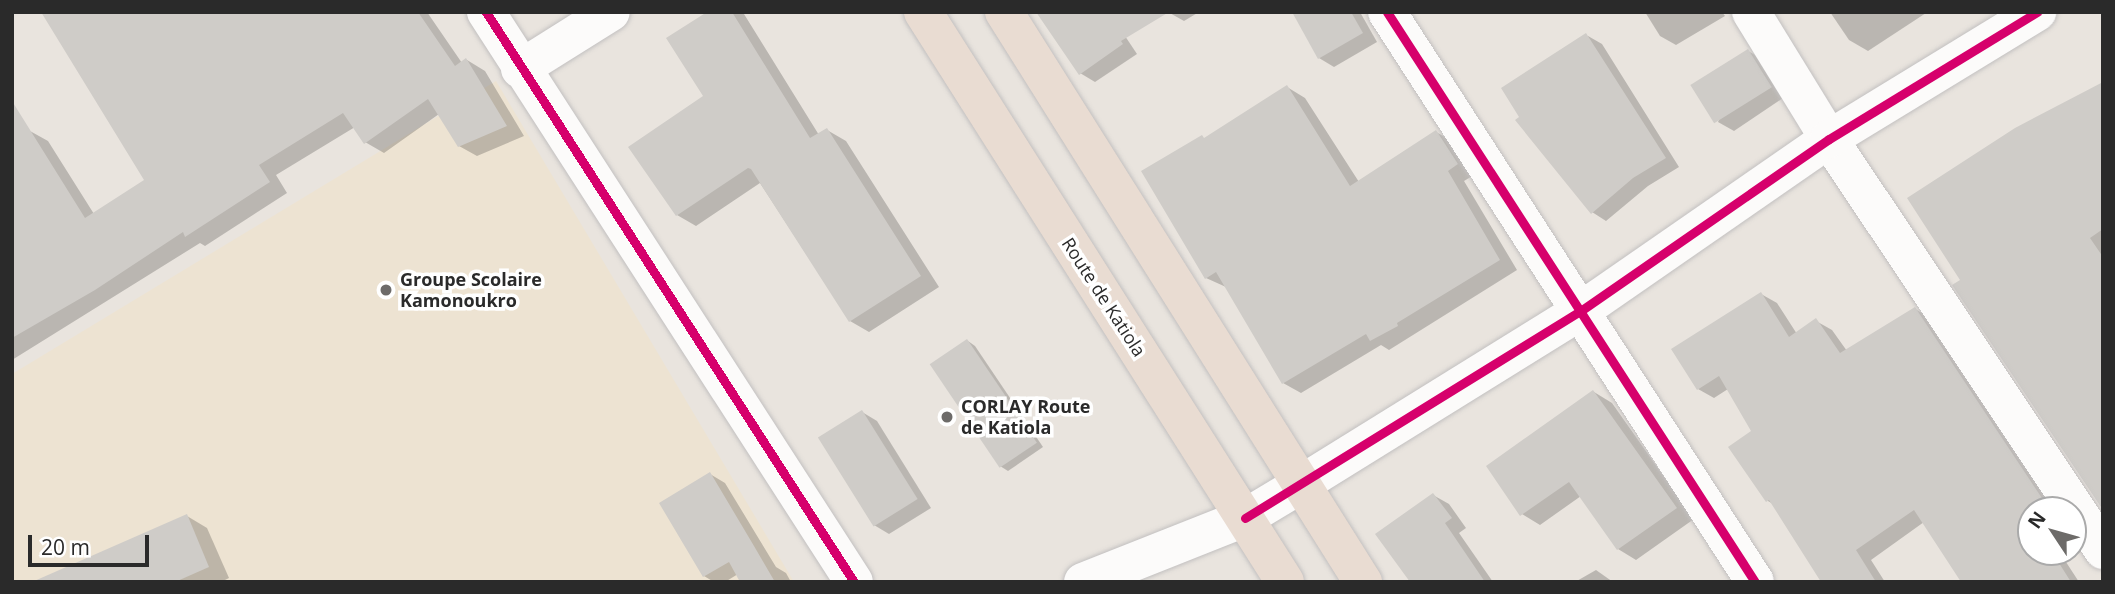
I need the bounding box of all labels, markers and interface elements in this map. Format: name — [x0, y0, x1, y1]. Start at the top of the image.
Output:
street label: Route de Katiola — [1058, 234, 1150, 360]
place label: Groupe Scolaire Kamonoukro — [400, 269, 542, 312]
marker: Groupe Scolaire Kamonoukro — [378, 282, 394, 298]
place label: CORLAY Route de Katiola — [961, 396, 1090, 438]
marker: CORLAY Route de Katiola — [939, 409, 955, 425]
north arrow — [2017, 496, 2087, 566]
text: N — [2022, 506, 2052, 534]
scale bar — [32, 520, 152, 564]
text: 20 m — [41, 533, 90, 561]

